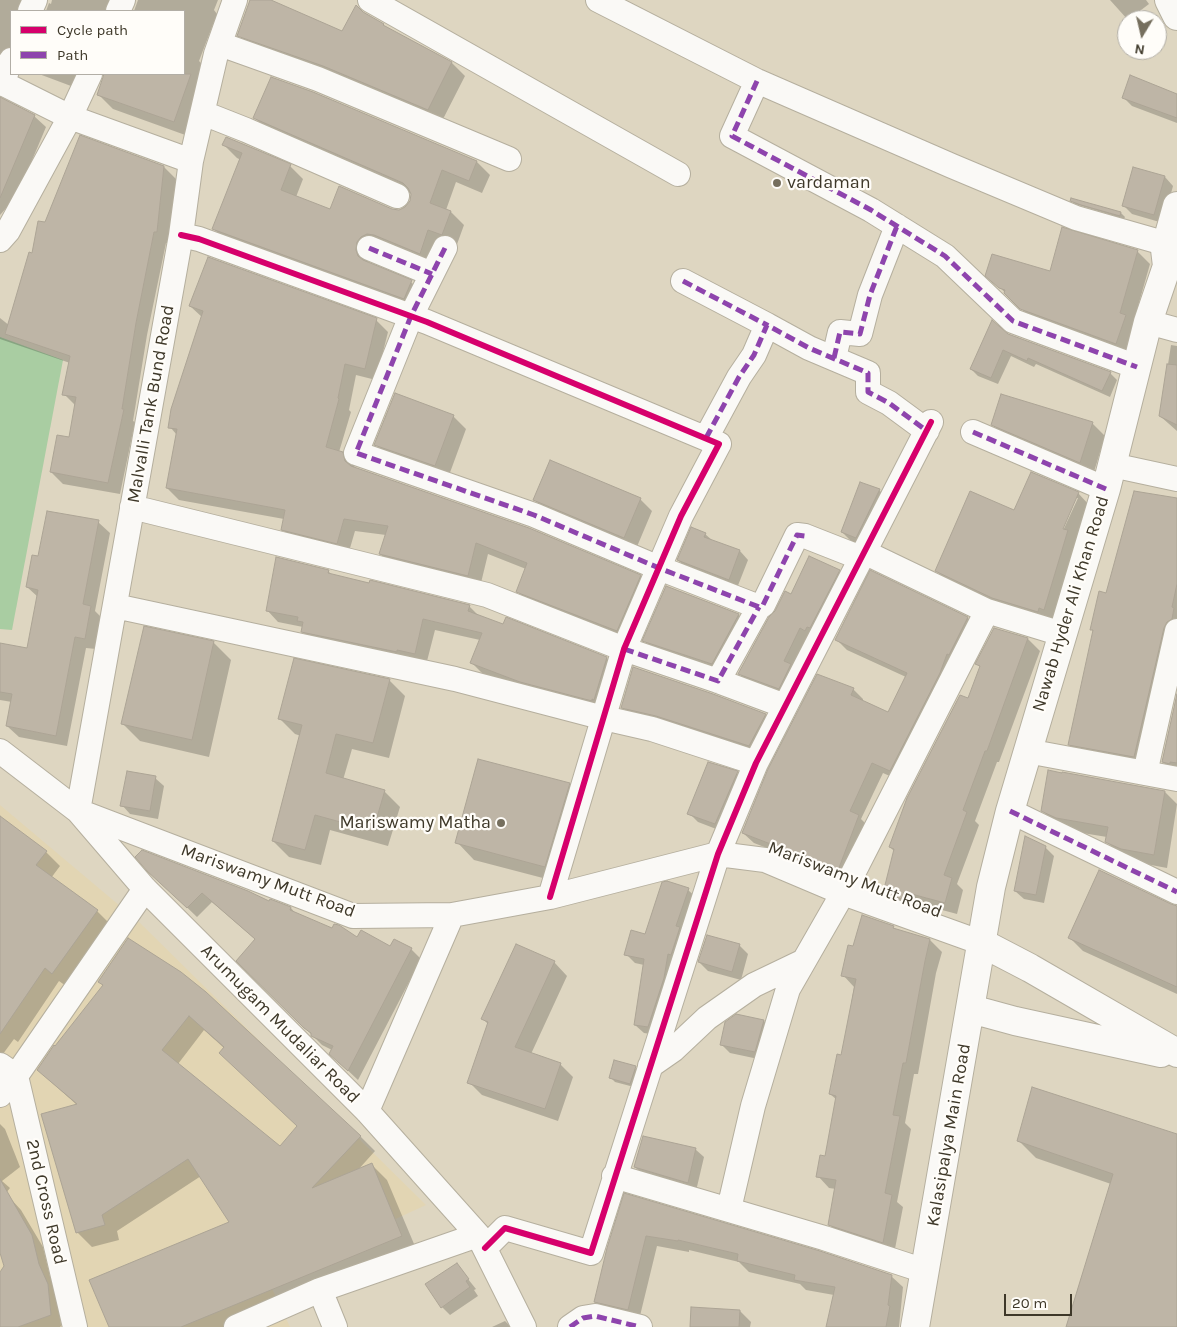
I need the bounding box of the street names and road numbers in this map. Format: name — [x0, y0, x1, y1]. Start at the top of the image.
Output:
street label: Malvalli Tank Bund Road — [123, 303, 179, 505]
street label: Nawab Hyder Ali Khan Road — [1028, 493, 1114, 715]
street label: Mariswamy Mutt Road — [765, 837, 945, 923]
street label: Mariswamy Mutt Road — [178, 839, 358, 923]
street label: Arumugam Mudaliar Road — [196, 940, 364, 1108]
street label: Kalasipalya Main Road — [922, 1042, 976, 1228]
street label: 2nd Cross Road — [21, 1137, 71, 1267]

